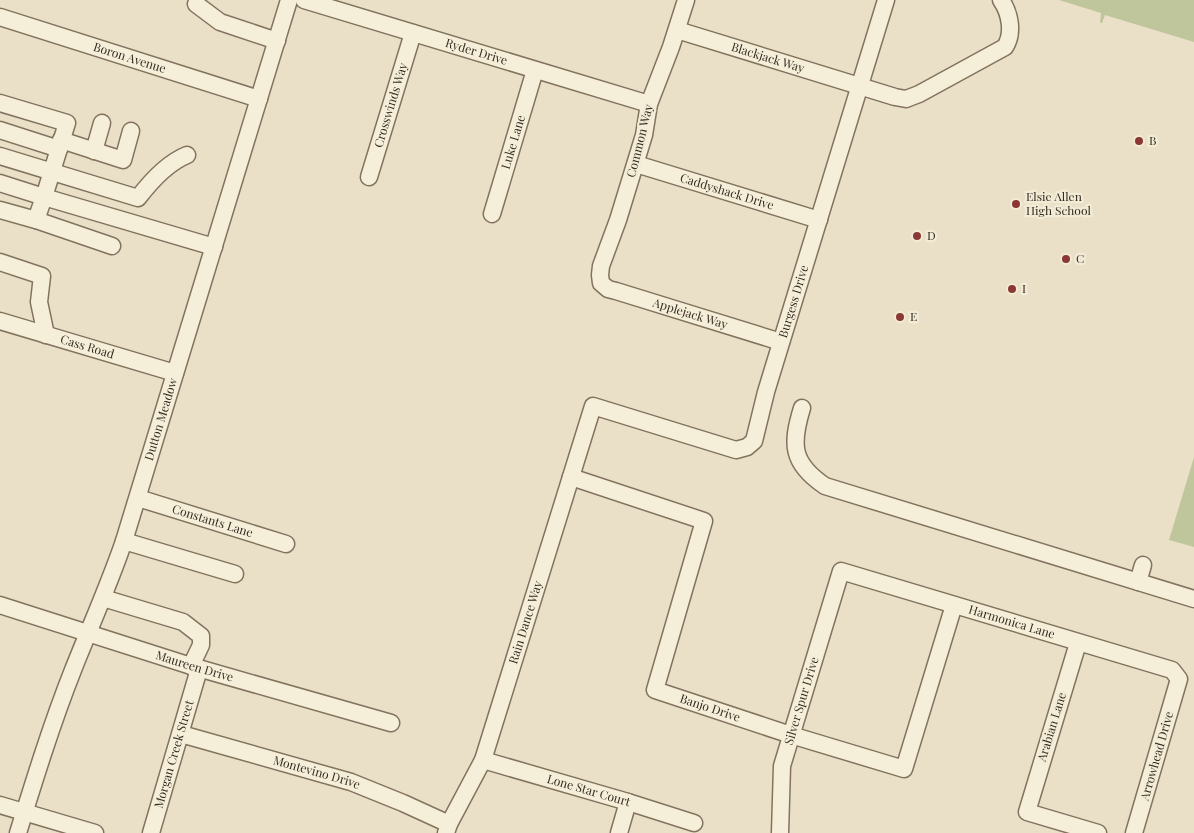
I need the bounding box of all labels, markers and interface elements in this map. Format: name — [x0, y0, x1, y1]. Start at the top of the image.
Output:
street label: Ryder Drive — [444, 34, 510, 68]
street label: Boron Avenue — [92, 38, 168, 76]
street label: Blackjack Way — [730, 38, 807, 76]
street label: Crosswinds Way — [369, 61, 410, 149]
street label: Common Way — [622, 103, 656, 179]
street label: Luke Lane — [497, 113, 528, 171]
place label: B — [1149, 132, 1156, 148]
marker: B — [1133, 135, 1145, 147]
street label: Caddyshack Drive — [678, 169, 776, 213]
place label: Elsie Allen High School — [1026, 188, 1091, 218]
marker: Elsie Allen High School — [1010, 198, 1022, 210]
place label: D — [927, 227, 936, 243]
marker: D — [911, 230, 923, 242]
place label: C — [1076, 250, 1084, 266]
marker: C — [1060, 253, 1072, 265]
street label: Burgess Drive — [774, 263, 811, 340]
place label: I — [1022, 280, 1026, 296]
marker: I — [1006, 283, 1018, 295]
street label: Applejack Way — [650, 294, 730, 332]
place label: E — [910, 308, 917, 324]
marker: E — [894, 311, 906, 323]
street label: Cass Road — [59, 330, 116, 362]
street label: Dutton Meadow — [140, 375, 180, 462]
street label: Constants Lane — [170, 500, 255, 540]
street label: Rain Dance Way — [504, 579, 545, 666]
street label: Harmonica Lane — [967, 601, 1057, 642]
street label: Maureen Drive — [154, 646, 235, 685]
street label: Silver Spur Drive — [780, 655, 822, 747]
street label: Banjo Drive — [678, 690, 743, 725]
street label: Arabian Lane — [1033, 690, 1069, 764]
street label: Morgan Creek Street — [150, 697, 197, 810]
street label: Arrowhead Drive — [1135, 709, 1176, 803]
street label: Montevino Drive — [272, 751, 363, 792]
street label: Lone Star Court — [545, 770, 633, 810]

